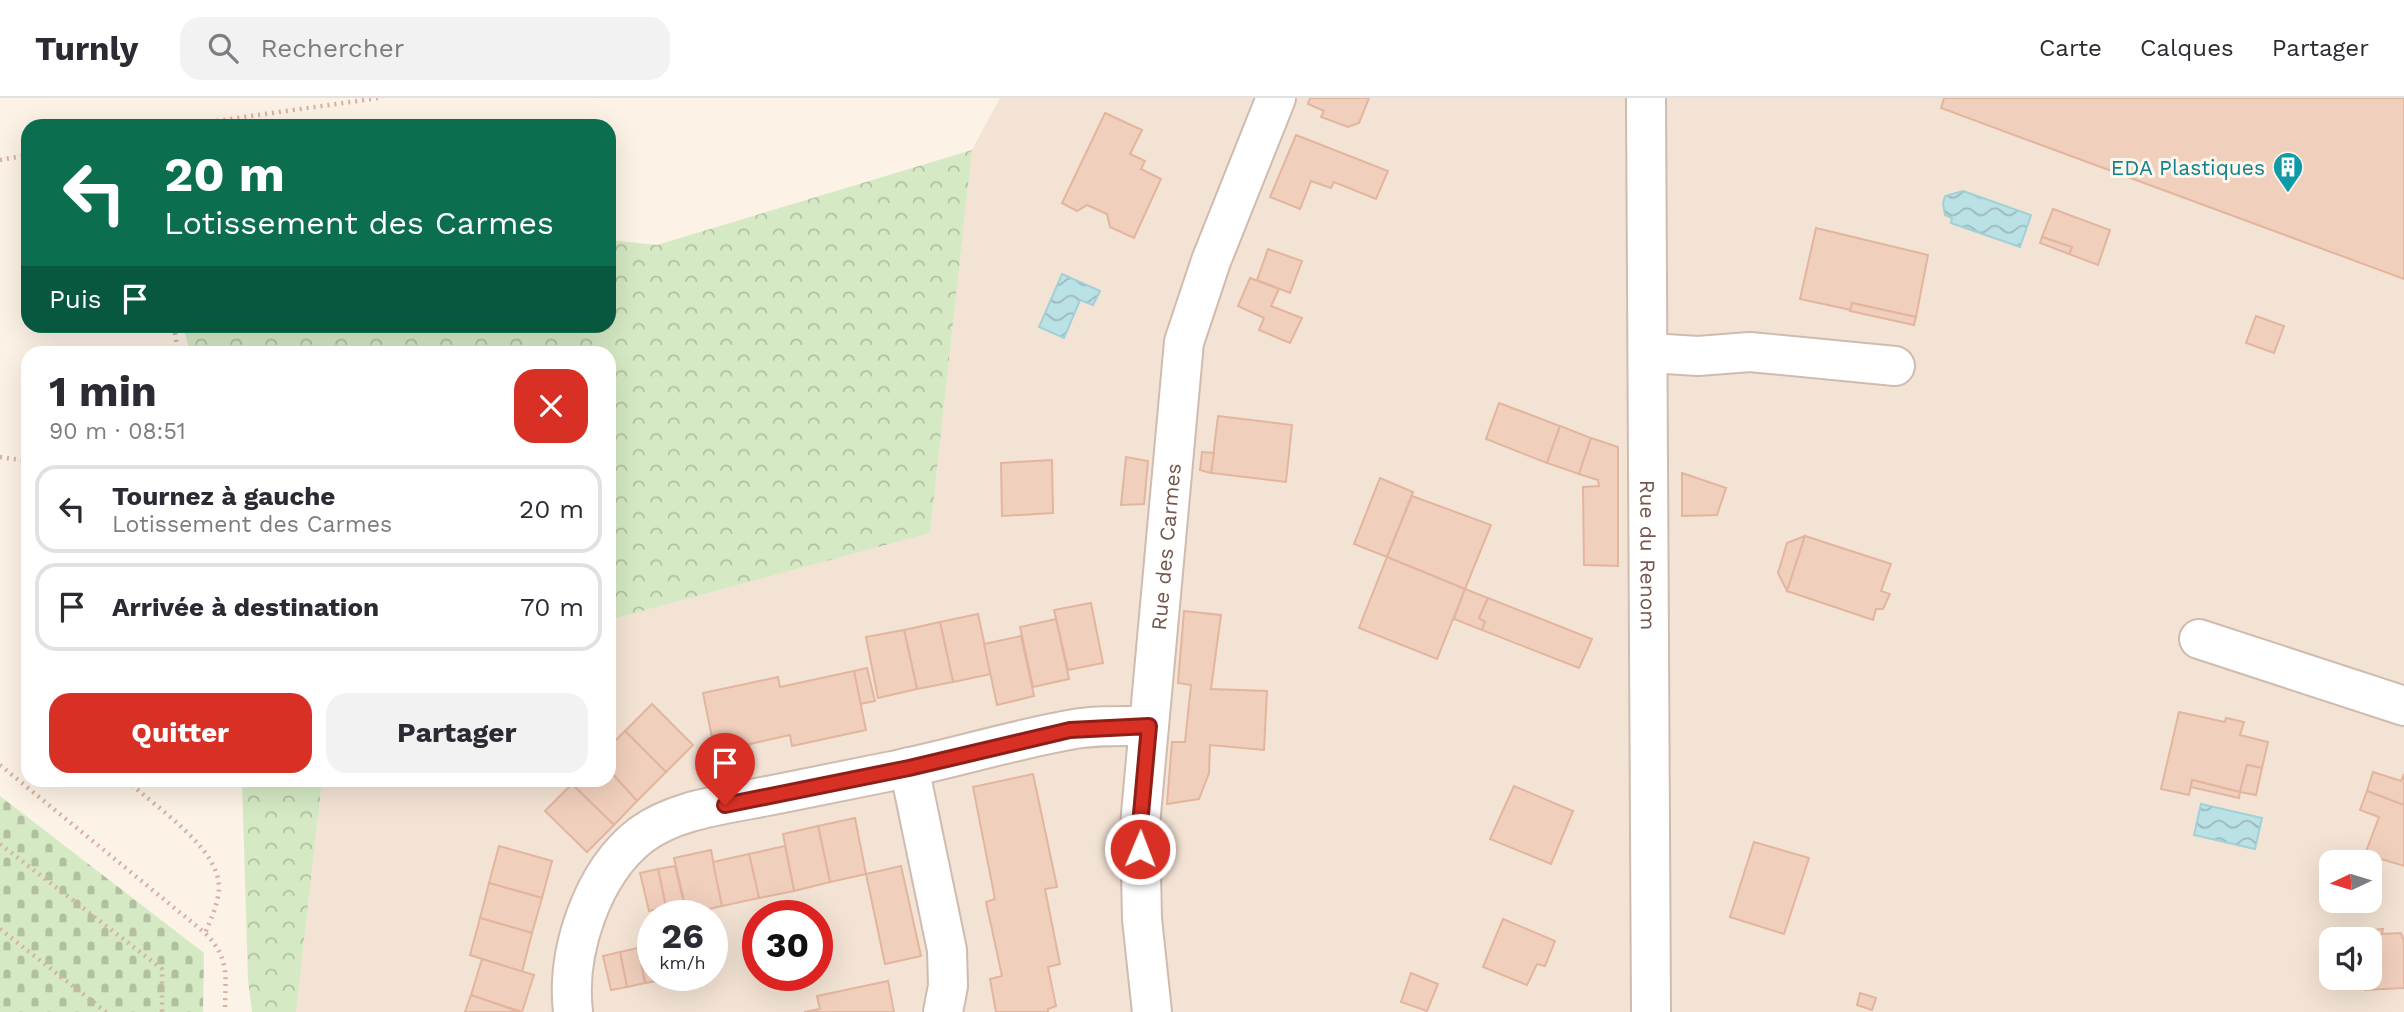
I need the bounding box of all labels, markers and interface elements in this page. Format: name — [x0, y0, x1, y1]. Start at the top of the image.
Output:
search box — [180, 17, 670, 80]
text: Turnly — [35, 29, 138, 68]
icon: search — [204, 29, 242, 67]
text: Rechercher — [260, 33, 404, 63]
text: Carte — [2039, 34, 2102, 62]
text: Calques — [2140, 34, 2234, 62]
text: Partager — [2272, 34, 2369, 62]
text: 20 m — [164, 145, 285, 203]
icon: left — [49, 147, 140, 238]
building icon: EDA Plastiques — [2271, 150, 2305, 194]
place label: EDA Plastiques — [2111, 155, 2265, 180]
text: Lotissement des Carmes — [164, 204, 554, 242]
icon: arrive — [116, 280, 154, 318]
text: Puis — [49, 284, 102, 314]
text: 1 min — [49, 367, 157, 416]
button: close — [514, 369, 588, 443]
text: 90 m · 08:51 — [49, 418, 186, 445]
street label: Rue des Carmes — [1145, 462, 1185, 631]
street label: Rue du Renom — [1636, 480, 1661, 630]
text: Tournez à gauche — [112, 481, 335, 511]
icon: left — [53, 490, 91, 528]
text: 20 m — [519, 494, 584, 524]
text: Lotissement des Carmes — [112, 511, 392, 538]
icon: arrive — [53, 588, 91, 626]
text: Arrivée à destination — [112, 592, 379, 622]
text: 70 m — [520, 592, 584, 622]
button: Quitter — [49, 693, 312, 773]
button: Partager — [326, 693, 588, 773]
pin — [695, 733, 755, 805]
icon: arrive — [706, 744, 744, 782]
position arrow — [1103, 812, 1177, 886]
north arrow — [2319, 850, 2382, 914]
map controls — [2319, 850, 2382, 990]
speed limit sign: 30 — [742, 900, 833, 991]
text: 26 — [661, 915, 704, 957]
button: sound — [2319, 927, 2382, 990]
text: km/h — [659, 952, 706, 973]

